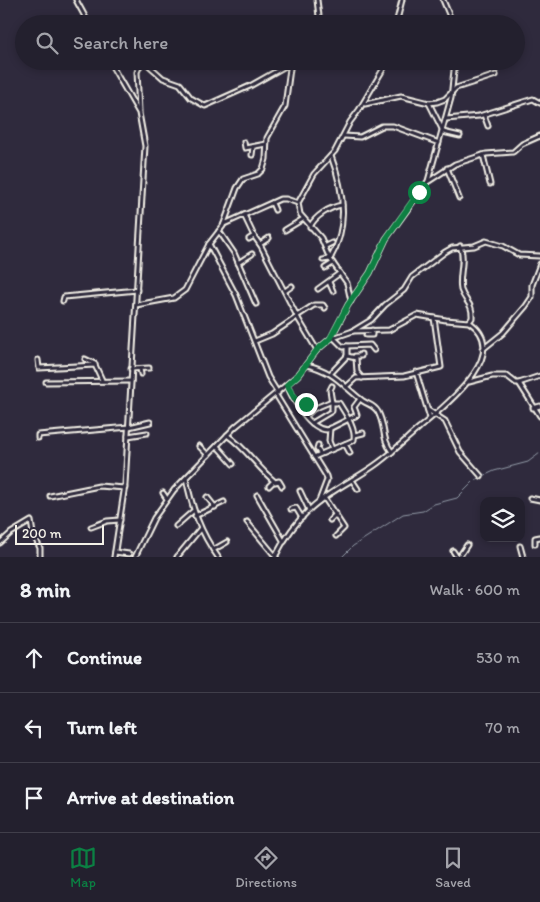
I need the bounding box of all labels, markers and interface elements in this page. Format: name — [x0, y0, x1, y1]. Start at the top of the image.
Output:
search box — [15, 15, 525, 70]
icon: search — [33, 29, 61, 57]
text: Search here — [73, 31, 168, 54]
route start — [408, 181, 431, 204]
route end — [295, 393, 318, 416]
map controls — [480, 497, 525, 542]
button: layers — [480, 497, 525, 542]
scale bar — [15, 522, 104, 545]
text: 200 m — [22, 525, 62, 542]
text: 8 min — [20, 577, 70, 602]
text: Walk · 600 m — [430, 580, 520, 599]
icon: ahead — [20, 644, 48, 672]
text: Continue — [67, 646, 142, 669]
text: 530 m — [476, 648, 520, 667]
icon: left — [20, 714, 48, 742]
text: Turn left — [67, 716, 137, 739]
text: 70 m — [485, 718, 520, 737]
icon: arrive — [20, 784, 48, 812]
text: Arrive at destination — [67, 786, 234, 809]
tab: Map — [69, 844, 97, 891]
tab: Directions — [235, 844, 297, 891]
tab: Saved — [435, 844, 471, 891]

